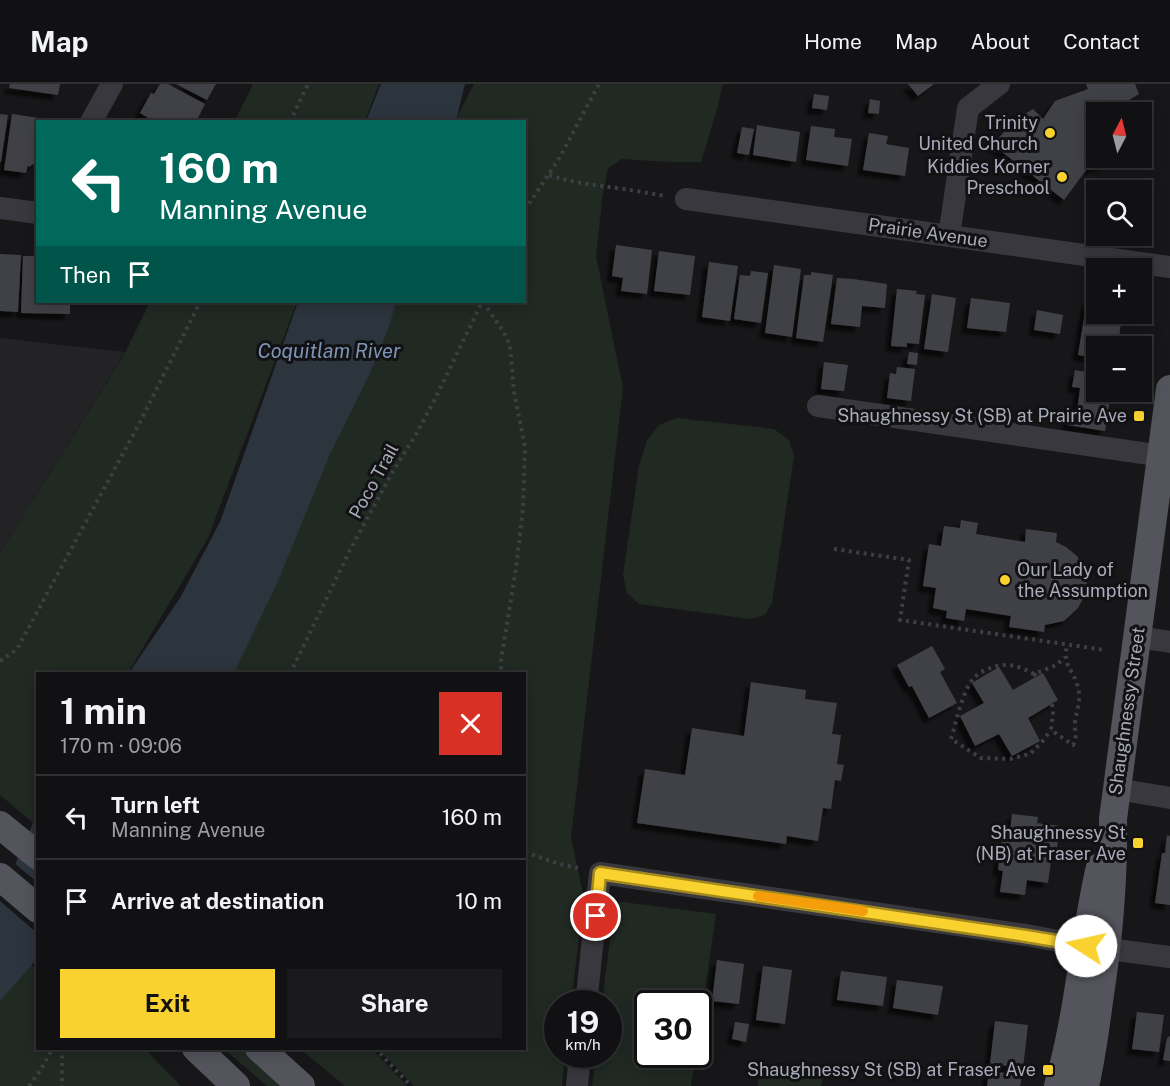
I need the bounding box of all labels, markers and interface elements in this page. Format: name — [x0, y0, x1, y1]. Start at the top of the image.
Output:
text: Map — [30, 25, 89, 58]
text: Home — [804, 29, 862, 54]
text: Map — [895, 29, 938, 54]
text: About — [971, 29, 1030, 54]
text: Contact — [1063, 29, 1140, 54]
north arrow — [1086, 102, 1152, 168]
map controls — [1086, 102, 1152, 402]
place label: Trinity United Church — [918, 112, 1038, 154]
marker: Trinity United Church — [1043, 126, 1057, 140]
text: 160 m — [159, 143, 279, 192]
icon: left — [60, 144, 138, 222]
place label: Kiddies Korner Preschool — [927, 156, 1050, 198]
marker: Kiddies Korner Preschool — [1055, 170, 1069, 184]
button: search — [1086, 180, 1152, 246]
text: Manning Avenue — [159, 193, 367, 225]
street label: Prairie Avenue — [867, 214, 989, 251]
icon: arrive — [123, 258, 156, 291]
button: + — [1086, 258, 1152, 324]
text: Then — [60, 262, 111, 288]
button: − — [1086, 336, 1152, 402]
water label: Coquitlam River — [257, 339, 401, 363]
place label: Shaughnessy St (SB) at Prairie Ave — [837, 405, 1127, 426]
marker: Shaughnessy St (SB) at Prairie Ave — [1132, 409, 1146, 423]
street label: Poco Trail — [344, 440, 403, 522]
place label: Our Lady of the Assumption — [1017, 559, 1148, 601]
marker: Our Lady of the Assumption — [998, 573, 1012, 587]
street label: Shaughnessy Street — [1104, 626, 1149, 796]
text: 1 min — [60, 690, 147, 732]
button: close — [439, 692, 502, 755]
text: 170 m · 09:06 — [60, 734, 182, 758]
text: Turn left — [111, 792, 200, 818]
icon: left — [60, 801, 93, 834]
text: 160 m — [442, 804, 502, 830]
text: Manning Avenue — [111, 818, 265, 842]
place label: Shaughnessy St (NB) at Fraser Ave — [975, 822, 1126, 864]
marker: Shaughnessy St (NB) at Fraser Ave — [1131, 836, 1145, 850]
icon: arrive — [60, 885, 93, 918]
text: Arrive at destination — [111, 888, 324, 914]
text: 10 m — [455, 888, 502, 914]
pin — [570, 890, 621, 941]
icon: arrive — [579, 899, 612, 932]
position arrow — [1054, 914, 1118, 978]
button: Exit — [60, 969, 275, 1038]
button: Share — [287, 969, 502, 1038]
speed limit sign: 30 — [634, 990, 712, 1068]
text: 19 — [567, 1004, 599, 1040]
text: km/h — [565, 1036, 601, 1053]
place label: Shaughnessy St (SB) at Fraser Ave — [747, 1059, 1036, 1080]
marker: Shaughnessy St (SB) at Fraser Ave — [1041, 1063, 1055, 1077]

